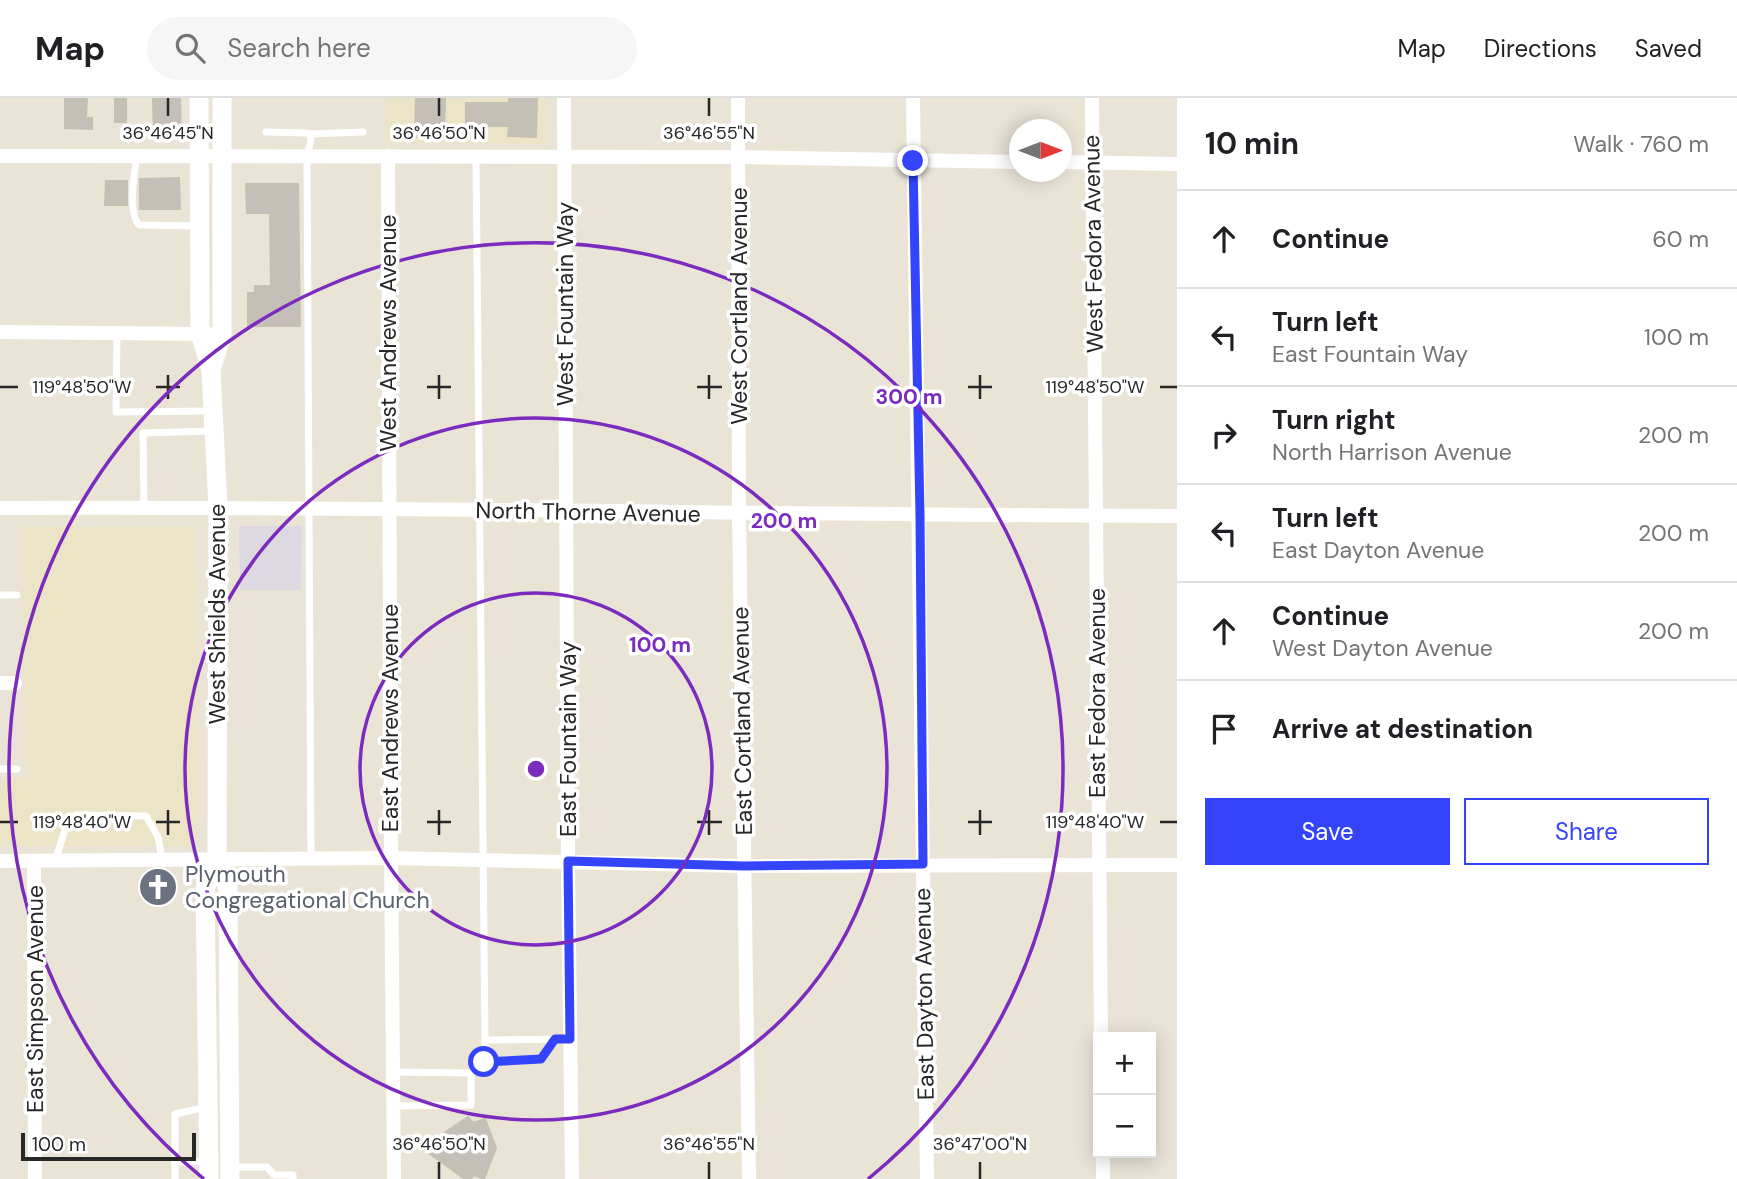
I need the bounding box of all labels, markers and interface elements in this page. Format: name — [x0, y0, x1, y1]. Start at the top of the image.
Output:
search box — [147, 17, 637, 80]
text: Map — [35, 27, 105, 70]
icon: search — [171, 29, 209, 67]
text: Search here — [227, 31, 371, 65]
text: Map — [1398, 33, 1446, 64]
text: Directions — [1484, 33, 1597, 64]
text: Saved — [1635, 33, 1702, 64]
north arrow — [1009, 119, 1072, 182]
text: 36°46'45"N — [122, 121, 214, 145]
text: 36°46'50"N — [392, 121, 486, 145]
text: 36°46'55"N — [663, 121, 755, 145]
text: 10 min — [1205, 124, 1299, 163]
text: Walk · 760 m — [1573, 129, 1709, 159]
street label: West Fedora Avenue — [1076, 134, 1110, 354]
route end — [897, 145, 928, 176]
street label: West Cortland Avenue — [724, 187, 754, 425]
street label: West Fountain Way — [550, 201, 580, 406]
street label: West Andrews Avenue — [373, 214, 403, 452]
icon: ahead — [1205, 220, 1243, 258]
text: Continue — [1272, 222, 1389, 256]
text: 60 m — [1652, 224, 1709, 254]
text: Turn left — [1272, 305, 1379, 339]
icon: left — [1205, 318, 1243, 356]
text: 100 m — [1644, 322, 1709, 352]
text: East Fountain Way — [1272, 339, 1468, 369]
text: 119°48'50"W — [33, 375, 131, 399]
text: 119°48'50"W — [1046, 375, 1144, 399]
text: 300 m — [876, 383, 942, 411]
text: Turn right — [1272, 403, 1396, 437]
icon: right — [1205, 416, 1243, 454]
text: 200 m — [1638, 420, 1709, 450]
text: North Harrison Avenue — [1272, 437, 1512, 467]
street label: North Thorne Avenue — [475, 495, 701, 529]
text: Turn left — [1272, 501, 1379, 535]
street label: West Shields Avenue — [202, 504, 232, 724]
text: 200 m — [751, 507, 817, 535]
icon: left — [1205, 514, 1243, 552]
text: 200 m — [1638, 518, 1709, 548]
text: East Dayton Avenue — [1272, 535, 1484, 565]
street label: East Fedora Avenue — [1082, 588, 1112, 798]
text: Continue — [1272, 599, 1389, 633]
street label: East Andrews Avenue — [375, 604, 405, 832]
street label: East Cortland Avenue — [725, 606, 759, 836]
icon: ahead — [1205, 612, 1243, 650]
text: 200 m — [1638, 616, 1709, 646]
text: 100 m — [629, 631, 691, 659]
text: West Dayton Avenue — [1272, 633, 1493, 663]
street label: East Fountain Way — [553, 641, 583, 837]
icon: arrive — [1205, 710, 1243, 748]
text: Arrive at destination — [1272, 712, 1533, 746]
centre of rings — [524, 757, 548, 781]
button: Save — [1205, 798, 1450, 865]
button: Share — [1464, 798, 1709, 865]
text: 119°48'40"W — [33, 810, 131, 834]
text: 119°48'40"W — [1046, 810, 1144, 834]
place label: Plymouth Congregational Church — [185, 859, 430, 915]
church icon: Plymouth Congregational Church — [137, 866, 179, 908]
street label: East Simpson Avenue — [20, 885, 50, 1113]
street label: East Dayton Avenue — [907, 888, 941, 1100]
map controls — [1093, 1032, 1156, 1158]
button: + — [1093, 1032, 1156, 1095]
route start — [468, 1046, 499, 1077]
button: − — [1093, 1095, 1156, 1158]
scale bar — [21, 1130, 196, 1162]
text: 100 m — [32, 1132, 86, 1157]
text: 36°46'50"N — [392, 1132, 486, 1156]
text: 36°46'55"N — [663, 1132, 755, 1156]
text: 36°47'00"N — [933, 1132, 1027, 1156]

